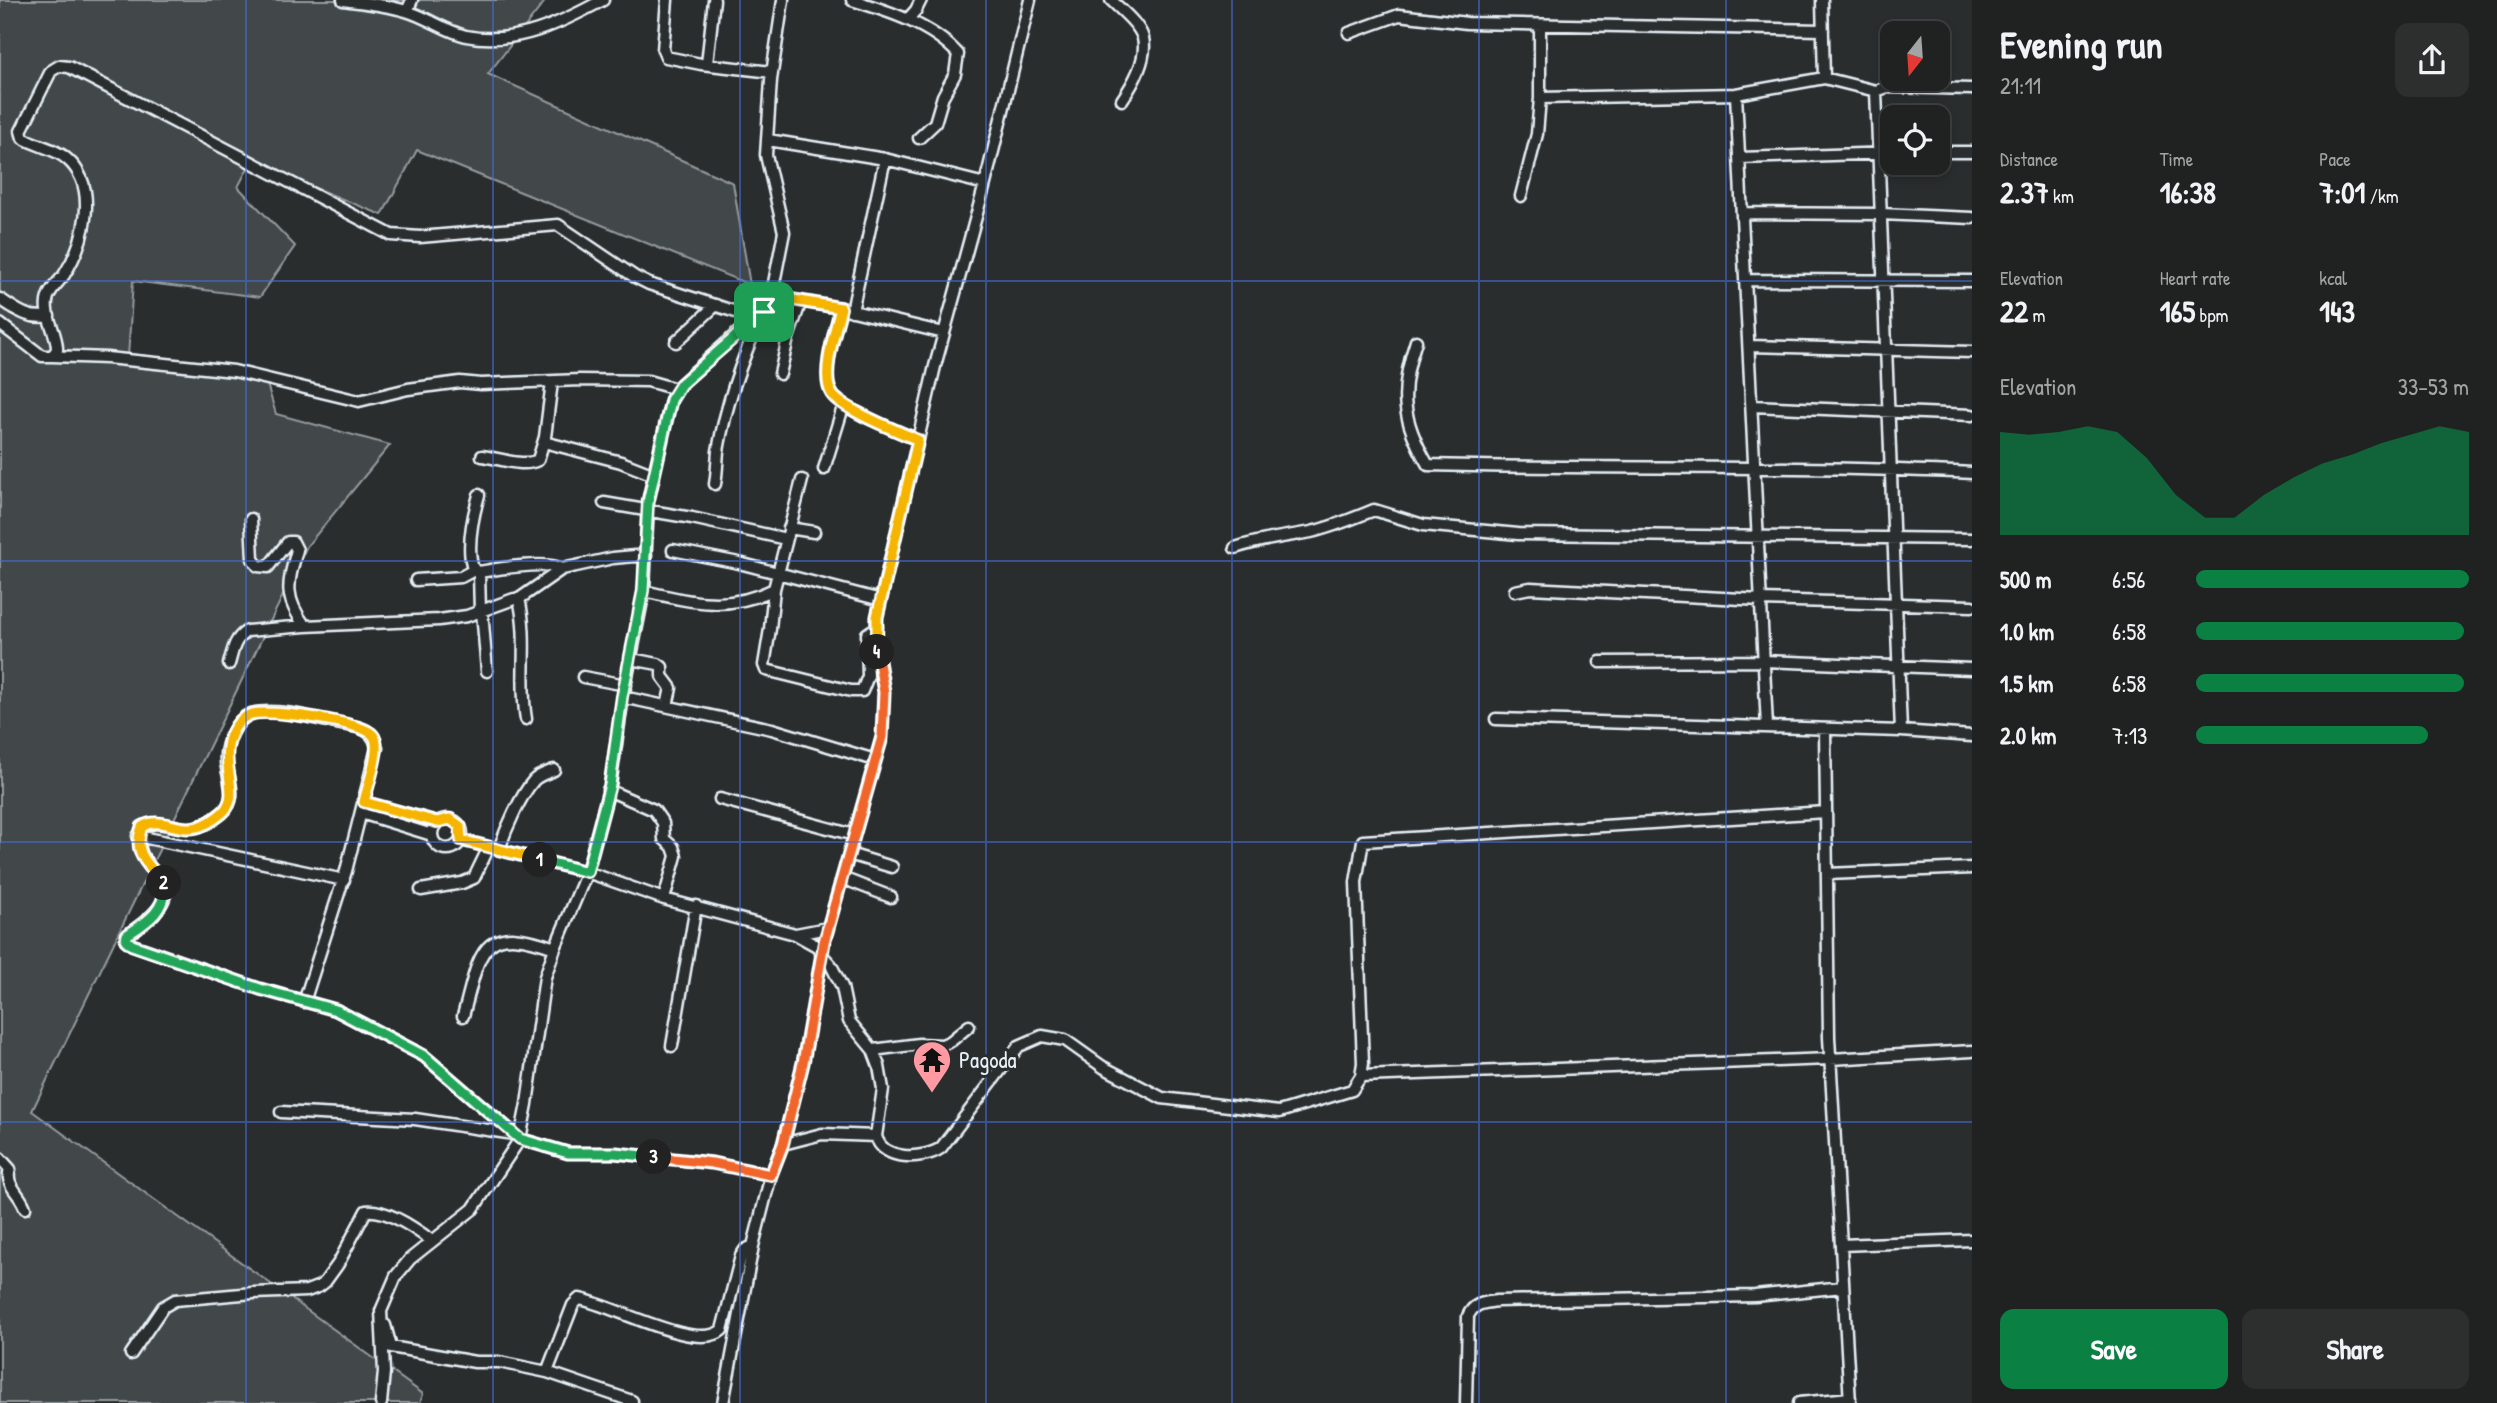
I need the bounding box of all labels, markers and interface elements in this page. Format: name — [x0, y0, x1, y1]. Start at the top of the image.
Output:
text: Evening run — [2000, 18, 2163, 70]
north arrow — [1880, 21, 1950, 91]
map controls — [1880, 21, 1950, 175]
button: share — [2395, 23, 2469, 97]
text: 21:11 — [2000, 70, 2041, 101]
button: locate — [1880, 105, 1950, 175]
text: Distance — [2000, 146, 2058, 172]
text: Time — [2160, 146, 2193, 172]
text: Pace — [2319, 146, 2351, 172]
text: 2.37 — [2000, 172, 2049, 212]
text: 16:38 — [2160, 172, 2216, 212]
text: 7:01 — [2319, 172, 2365, 212]
text: km — [2049, 183, 2074, 209]
text: /km — [2365, 183, 2399, 209]
text: Elevation — [2000, 265, 2063, 291]
text: Heart rate — [2160, 265, 2231, 291]
text: kcal — [2319, 265, 2347, 291]
pin — [734, 282, 794, 342]
text: 22 — [2000, 291, 2028, 331]
text: 165 — [2160, 291, 2195, 331]
text: 143 — [2319, 291, 2355, 331]
icon: arrive — [745, 293, 783, 331]
text: m — [2028, 302, 2045, 328]
text: bpm — [2195, 302, 2228, 328]
text: Elevation — [2000, 371, 2076, 402]
text: 33–53 m — [2398, 371, 2469, 402]
text: 500 m — [2000, 564, 2051, 595]
text: 6:56 — [2112, 564, 2145, 595]
text: 1.0 km — [2000, 616, 2054, 647]
text: 6:58 — [2112, 616, 2146, 647]
pin: 4 — [860, 634, 894, 670]
text: 4 — [873, 638, 880, 664]
text: 1.5 km — [2000, 668, 2053, 699]
text: 6:58 — [2112, 668, 2146, 699]
text: 2.0 km — [2000, 720, 2056, 751]
text: 7:13 — [2112, 720, 2147, 751]
pin: 1 — [522, 842, 558, 878]
text: 1 — [536, 846, 543, 872]
pin: 2 — [146, 866, 182, 900]
text: 2 — [159, 869, 168, 895]
temple icon: Pagoda — [911, 1039, 953, 1094]
place label: Pagoda — [959, 1044, 1017, 1075]
pin: 3 — [636, 1140, 672, 1174]
text: 3 — [649, 1143, 658, 1169]
button: Save — [2000, 1309, 2228, 1389]
button: Share — [2242, 1309, 2469, 1389]

